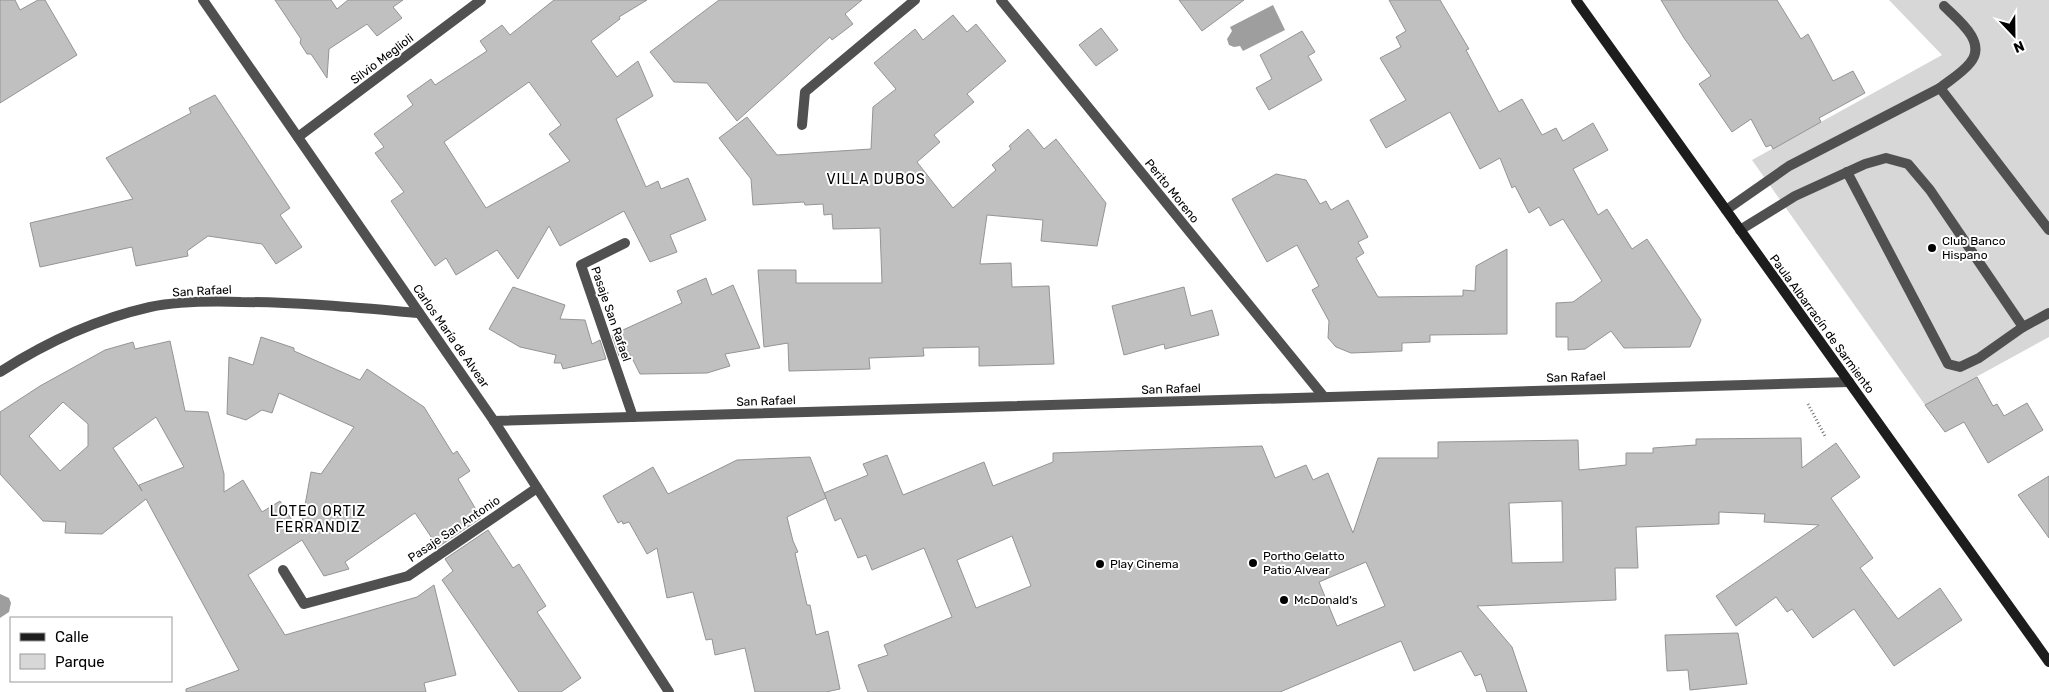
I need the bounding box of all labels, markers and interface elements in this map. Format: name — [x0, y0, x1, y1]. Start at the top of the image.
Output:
north arrow — [1989, 10, 2039, 60]
street label: Silvio Meglioli — [348, 31, 416, 87]
text: N — [2011, 37, 2027, 56]
street label: Perito Moreno — [1142, 156, 1202, 226]
district label: VILLA DUBOS — [826, 171, 926, 188]
place label: Club Banco Hispano — [1942, 234, 2006, 262]
marker: Club Banco Hispano — [1926, 242, 1938, 254]
street label: Paula Albarracín de Sarmiento — [1767, 252, 1877, 396]
street label: Pasaje San Rafael — [588, 265, 634, 363]
street label: San Rafael — [172, 282, 232, 300]
street label: Carlos María de Alvear — [410, 282, 492, 391]
street label: San Rafael — [1546, 369, 1606, 385]
street label: San Rafael — [1141, 381, 1201, 397]
street label: San Rafael — [736, 393, 796, 409]
street label: Pasaje San Antonio — [405, 493, 503, 565]
district label: LOTEO ORTIZ FERRANDIZ — [270, 503, 366, 536]
place label: Portho Gelatto Patio Alvear — [1263, 549, 1345, 577]
place label: Play Cinema — [1110, 557, 1179, 571]
marker: Portho Gelatto Patio Alvear — [1247, 557, 1259, 569]
marker: Play Cinema — [1094, 558, 1106, 570]
place label: McDonald's — [1294, 593, 1358, 607]
marker: McDonald's — [1278, 594, 1290, 606]
legend — [10, 617, 172, 682]
text: Calle — [55, 628, 89, 646]
text: Parque — [55, 653, 105, 671]

